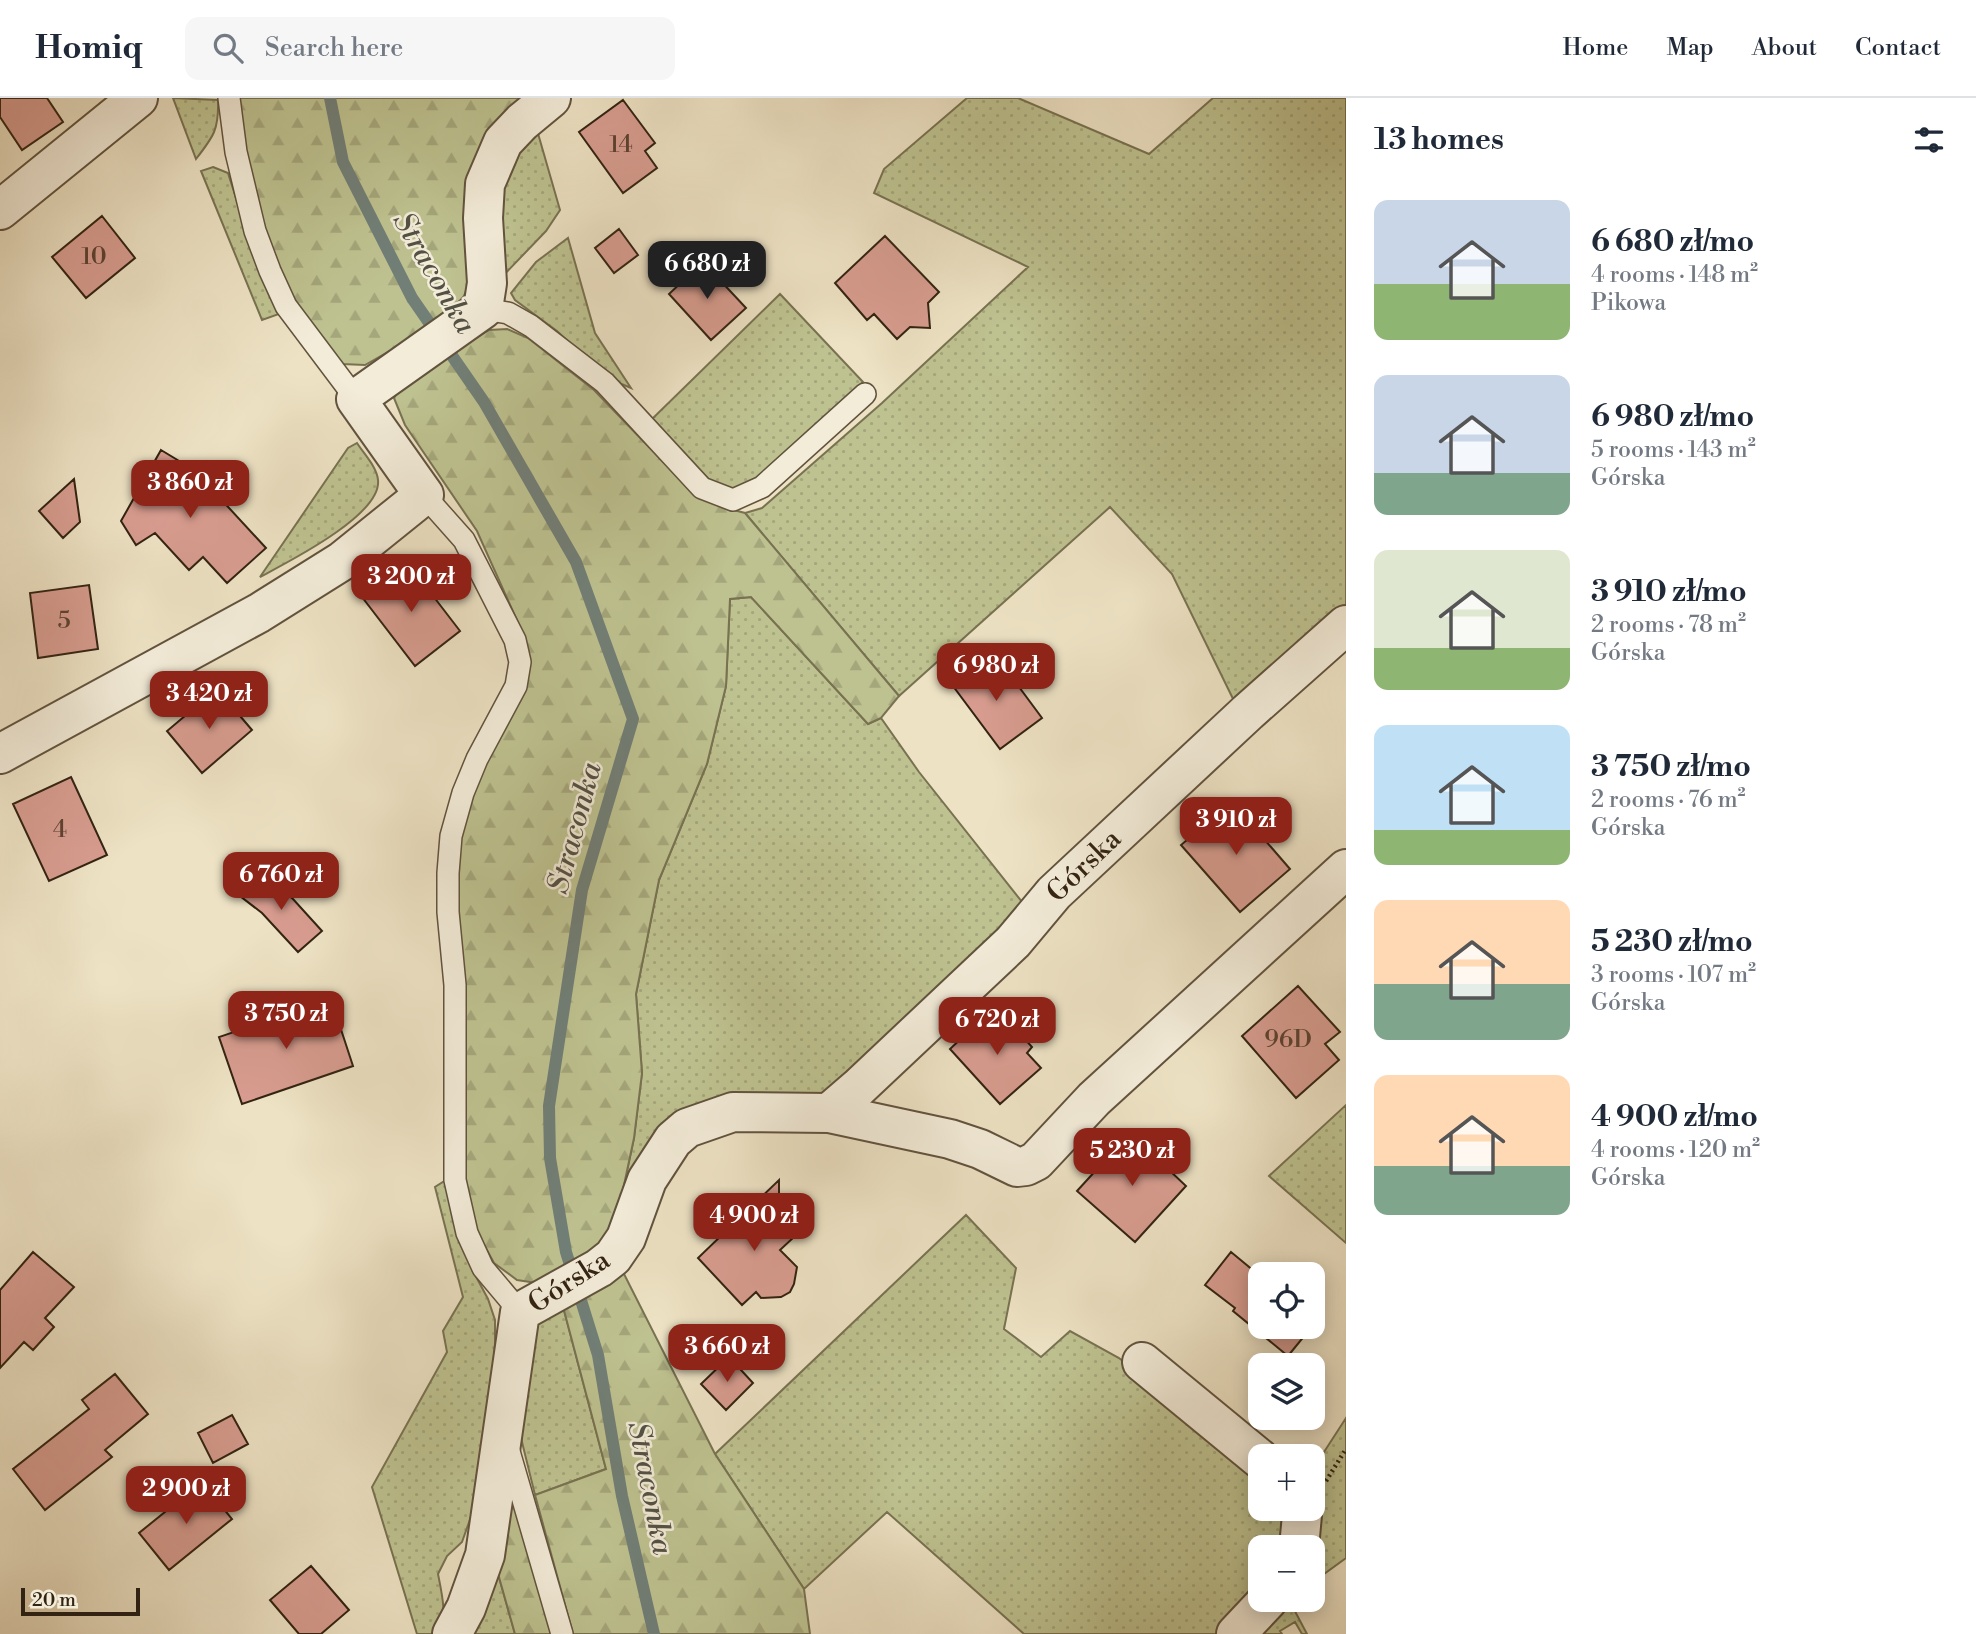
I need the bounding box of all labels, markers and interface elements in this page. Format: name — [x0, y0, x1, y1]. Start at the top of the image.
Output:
search box — [185, 17, 675, 80]
text: Homiq — [35, 28, 143, 69]
icon: search — [209, 29, 247, 67]
text: Search here — [265, 32, 403, 64]
text: Home — [1563, 33, 1628, 63]
text: Map — [1666, 33, 1714, 63]
text: About — [1752, 33, 1817, 63]
text: Contact — [1855, 33, 1941, 63]
text: 13 homes — [1374, 121, 1504, 159]
icon: filters — [1910, 121, 1948, 159]
house number: 14 — [609, 130, 633, 160]
water label: Straconka — [384, 205, 484, 341]
text: 6 680 zł/mo — [1591, 223, 1754, 261]
icon: home — [1430, 228, 1514, 312]
house number: 10 — [81, 242, 107, 272]
pin: 6 680 zł — [635, 242, 779, 301]
text: 6 680 zł — [664, 250, 750, 278]
text: 4 rooms · 148 m² — [1591, 261, 1758, 289]
text: Pikowa — [1591, 289, 1666, 317]
text: 6 980 zł/mo — [1591, 398, 1754, 436]
icon: home — [1430, 403, 1514, 487]
text: 5 rooms · 143 m² — [1591, 436, 1756, 464]
pin: 3 860 zł — [118, 460, 262, 520]
text: Górska — [1591, 464, 1665, 492]
text: 3 860 zł — [147, 469, 233, 497]
pin: 3 200 zł — [339, 554, 483, 614]
text: 3 200 zł — [367, 563, 455, 591]
text: 3 910 zł/mo — [1591, 573, 1747, 611]
icon: home — [1430, 578, 1514, 662]
house number: 5 — [57, 606, 71, 636]
text: 2 rooms · 78 m² — [1591, 611, 1746, 639]
text: Górska — [1591, 639, 1665, 667]
pin: 6 980 zł — [924, 644, 1068, 703]
text: 6 980 zł — [953, 652, 1039, 680]
pin: 3 420 zł — [137, 672, 281, 731]
text: 3 420 zł — [166, 680, 252, 708]
text: 3 750 zł/mo — [1591, 748, 1751, 786]
icon: home — [1430, 753, 1514, 837]
water label: Straconka — [539, 758, 611, 898]
text: 2 rooms · 76 m² — [1591, 786, 1746, 814]
pin: 3 910 zł — [1164, 798, 1308, 857]
text: 3 910 zł — [1196, 806, 1276, 834]
text: Górska — [1591, 814, 1665, 842]
house number: 4 — [53, 815, 67, 845]
street label: Górska — [1039, 821, 1129, 910]
pin: 6 760 zł — [209, 852, 353, 912]
text: 6 760 zł — [239, 861, 323, 889]
text: 5 230 zł/mo — [1591, 923, 1753, 961]
icon: home — [1430, 928, 1514, 1012]
text: 3 rooms · 107 m² — [1591, 961, 1756, 989]
text: Górska — [1591, 989, 1665, 1017]
pin: 3 750 zł — [214, 992, 358, 1051]
pin: 6 720 zł — [925, 998, 1069, 1057]
text: 3 750 zł — [244, 1000, 328, 1028]
text: 6 720 zł — [955, 1006, 1039, 1034]
house number: 96D — [1264, 1025, 1312, 1055]
text: 4 900 zł/mo — [1591, 1098, 1758, 1136]
icon: home — [1430, 1103, 1514, 1187]
pin: 5 230 zł — [1060, 1128, 1204, 1188]
text: 4 rooms · 120 m² — [1591, 1136, 1760, 1164]
text: 5 230 zł — [1089, 1137, 1175, 1165]
text: Górska — [1591, 1164, 1665, 1192]
pin: 4 900 zł — [682, 1194, 826, 1253]
text: 4 900 zł — [709, 1202, 799, 1230]
street label: Górska — [522, 1242, 617, 1321]
map controls — [1248, 1262, 1325, 1612]
button: locate — [1248, 1262, 1325, 1339]
pin: 3 660 zł — [655, 1324, 799, 1384]
text: 3 660 zł — [684, 1333, 770, 1361]
button: layers — [1248, 1353, 1325, 1430]
water label: Straconka — [619, 1418, 682, 1558]
button: + — [1248, 1444, 1325, 1521]
pin: 2 900 zł — [114, 1466, 258, 1526]
text: 2 900 zł — [142, 1475, 230, 1503]
button: − — [1248, 1535, 1325, 1612]
scale bar — [21, 1585, 140, 1617]
text: 20 m — [32, 1588, 76, 1612]

